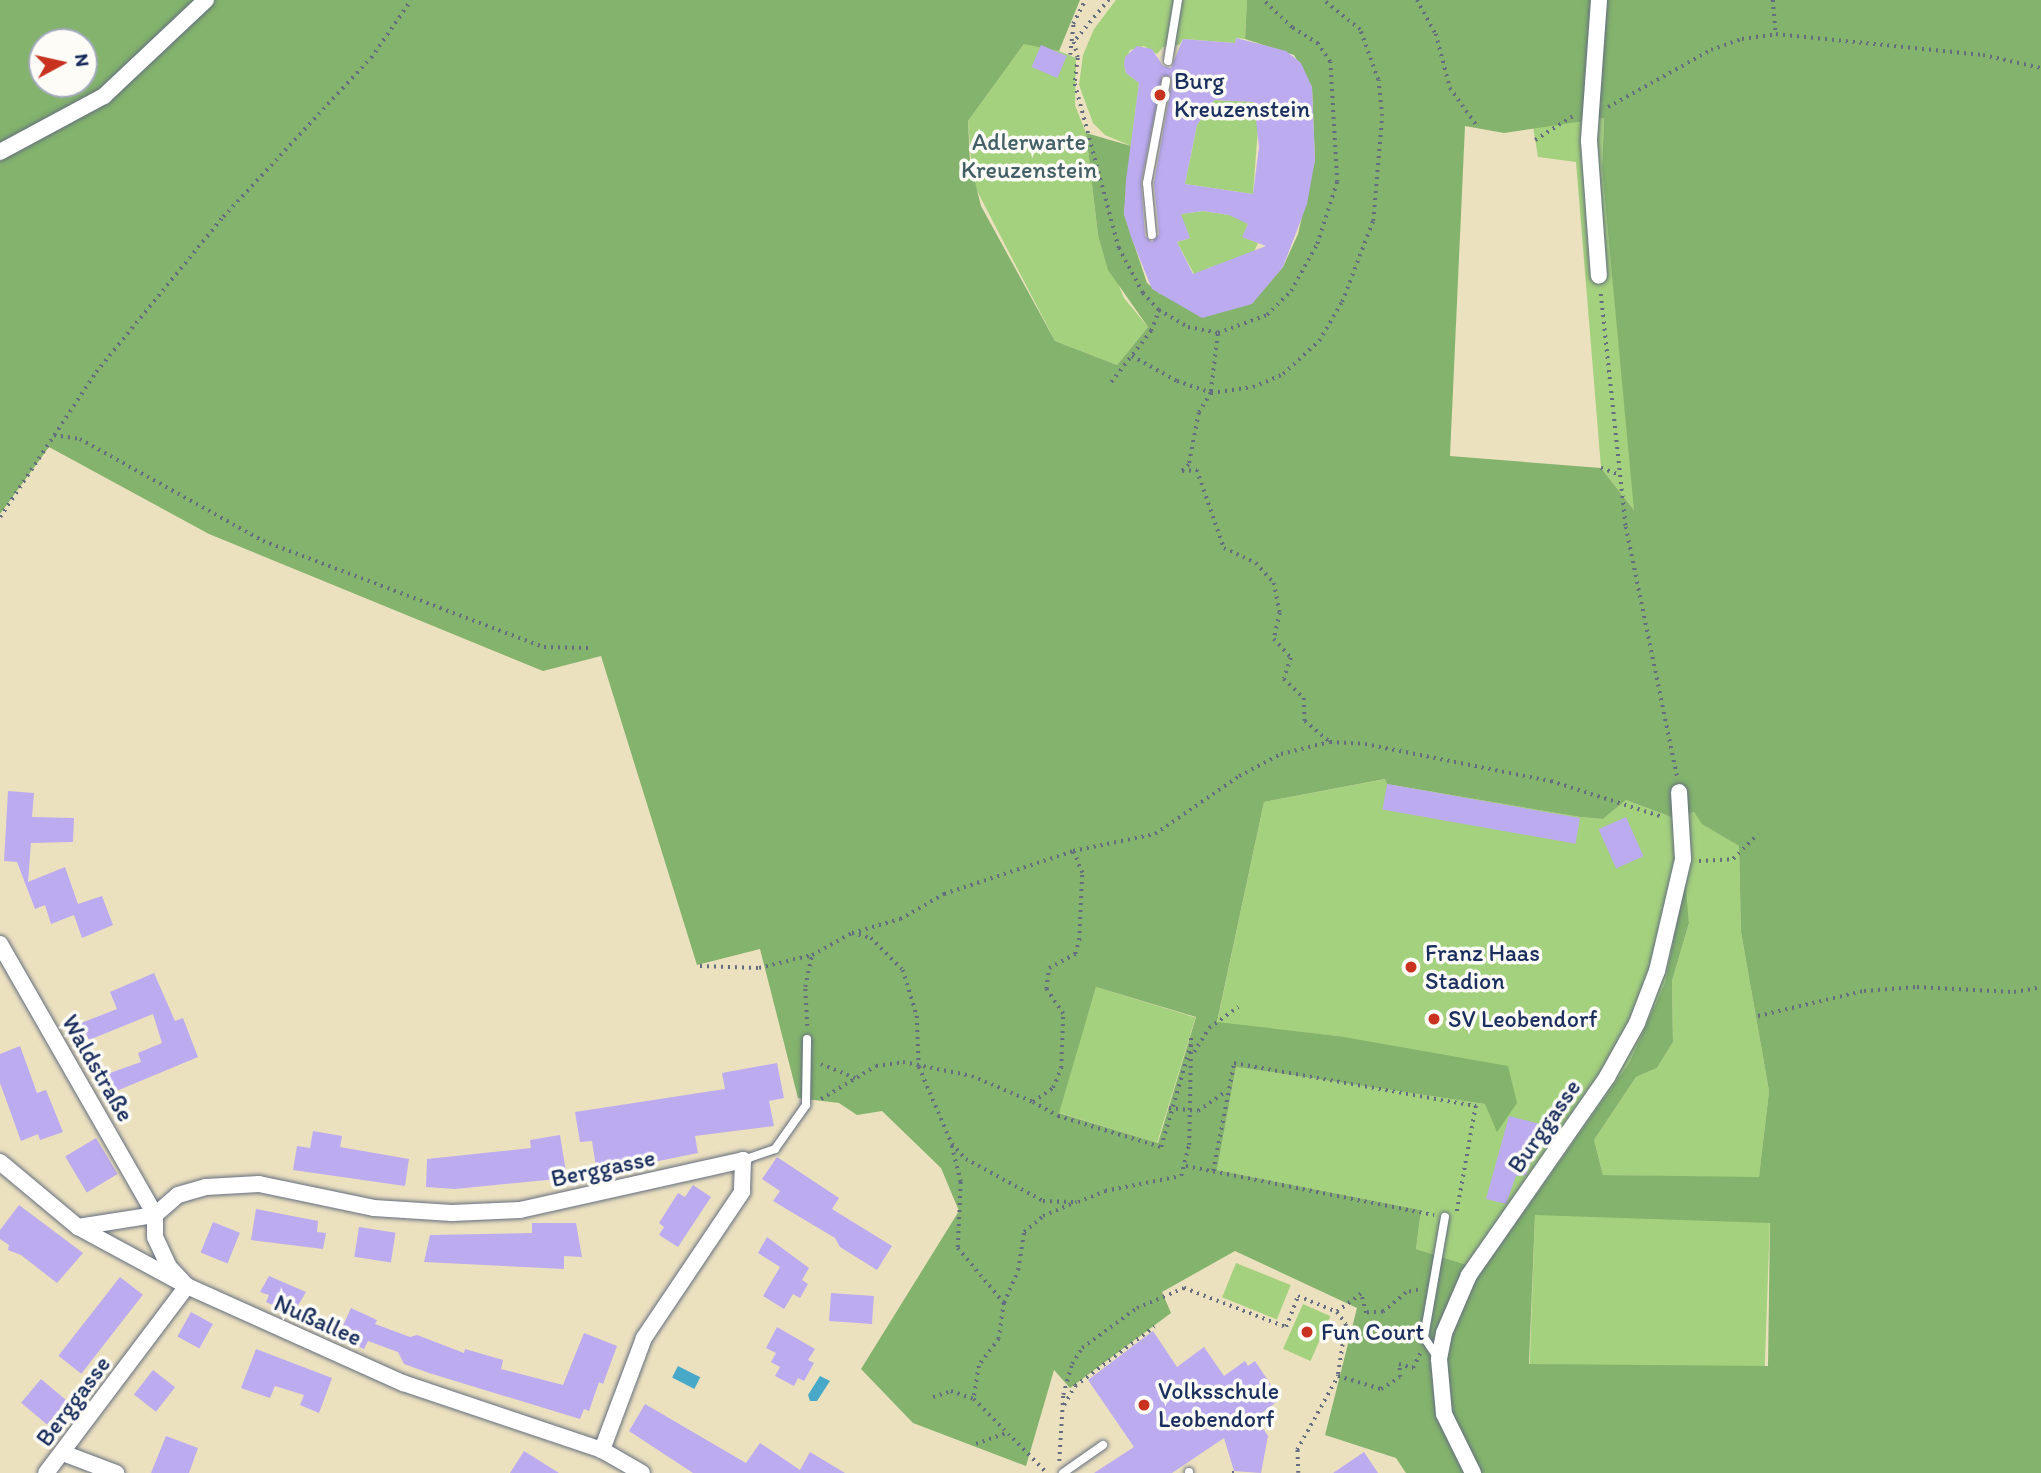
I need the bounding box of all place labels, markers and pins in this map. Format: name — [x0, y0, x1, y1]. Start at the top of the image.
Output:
place label: Burg Kreuzenstein — [1174, 67, 1310, 123]
marker: Burg Kreuzenstein — [1152, 87, 1168, 103]
place label: Franz Haas Stadion — [1425, 939, 1540, 995]
marker: Franz Haas Stadion — [1403, 959, 1419, 975]
place label: SV Leobendorf — [1448, 1005, 1598, 1033]
marker: SV Leobendorf — [1426, 1011, 1442, 1027]
place label: Fun Court — [1321, 1318, 1425, 1346]
marker: Fun Court — [1299, 1324, 1315, 1340]
place label: Volksschule Leobendorf — [1158, 1377, 1279, 1433]
marker: Volksschule Leobendorf — [1136, 1397, 1152, 1413]

